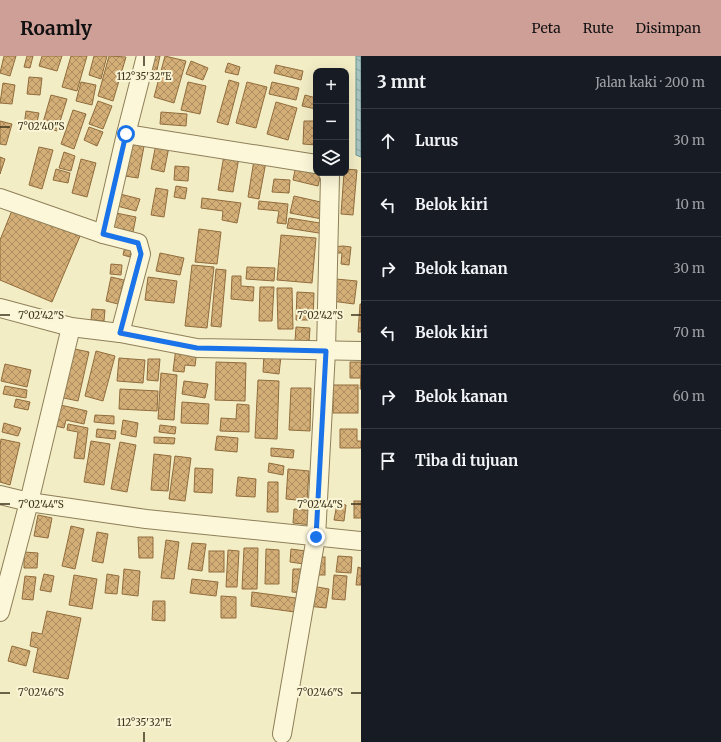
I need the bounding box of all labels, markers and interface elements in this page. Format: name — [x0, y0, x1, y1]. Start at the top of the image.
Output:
text: Roamly — [20, 16, 92, 40]
text: Peta — [532, 19, 561, 37]
text: Rute — [583, 19, 614, 37]
text: Disimpan — [636, 19, 701, 37]
map controls — [313, 68, 349, 176]
button: + — [313, 68, 349, 104]
text: 112°35'32"E — [117, 70, 172, 83]
text: 3 mnt — [377, 71, 426, 93]
text: Jalan kaki · 200 m — [595, 74, 705, 91]
button: − — [313, 104, 349, 140]
text: 7°02'40"S — [18, 120, 64, 133]
route start — [117, 125, 135, 143]
icon: ahead — [377, 130, 399, 152]
text: Lurus — [415, 131, 458, 150]
text: 30 m — [673, 132, 705, 149]
button: layers — [313, 140, 349, 176]
icon: left — [377, 194, 399, 216]
text: Belok kiri — [415, 195, 488, 214]
text: 10 m — [675, 196, 705, 213]
icon: right — [377, 258, 399, 280]
text: Belok kanan — [415, 259, 508, 278]
text: 30 m — [673, 260, 705, 277]
text: 7°02'42"S — [18, 309, 64, 322]
text: 7°02'42"S — [297, 309, 343, 322]
icon: left — [377, 322, 399, 344]
text: Belok kiri — [415, 323, 488, 342]
text: 70 m — [674, 324, 705, 341]
icon: right — [377, 386, 399, 408]
text: Belok kanan — [415, 387, 508, 406]
text: 60 m — [673, 388, 705, 405]
icon: arrive — [377, 450, 399, 472]
text: Tiba di tujuan — [415, 451, 518, 470]
text: 7°02'44"S — [18, 498, 64, 511]
text: 7°02'44"S — [297, 498, 343, 511]
route end — [307, 528, 325, 546]
text: 7°02'46"S — [18, 686, 64, 699]
text: 7°02'46"S — [297, 686, 343, 699]
text: 112°35'32"E — [117, 716, 172, 729]

